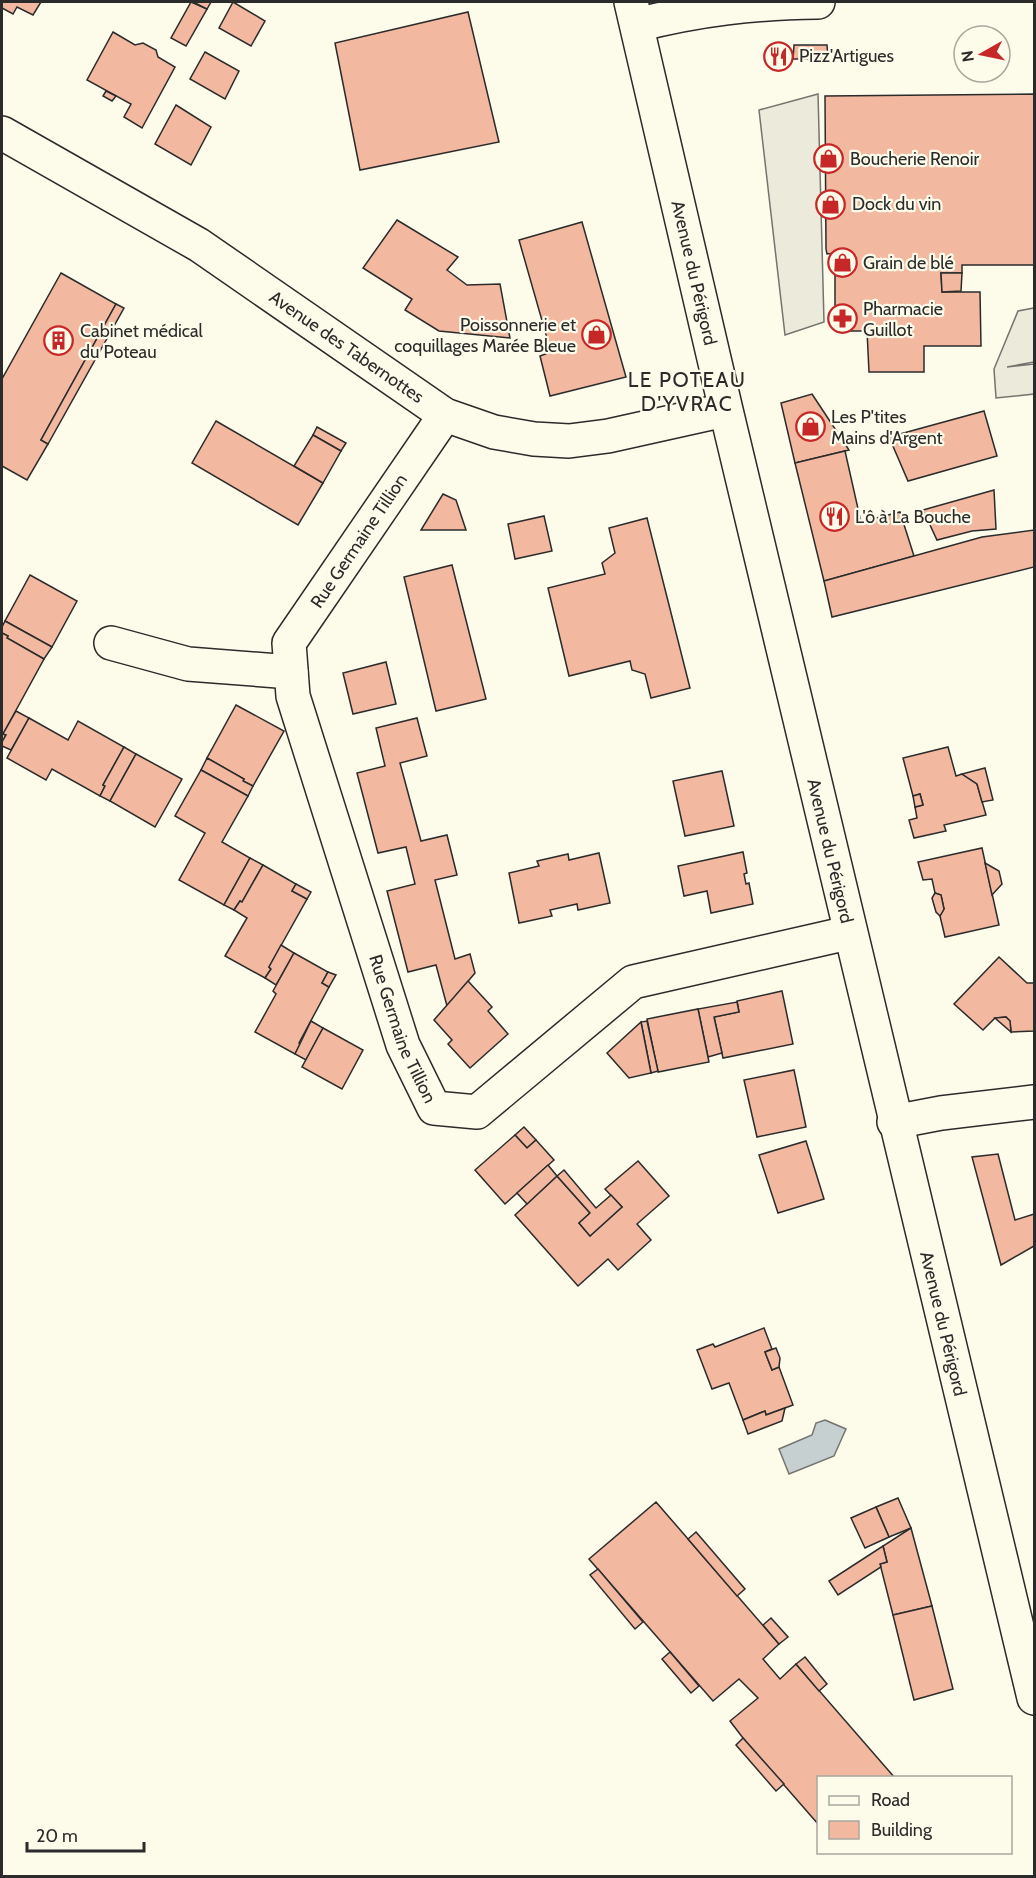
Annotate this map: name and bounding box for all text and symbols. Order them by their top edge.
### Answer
north arrow [952,24,1012,84]
restaurant icon: Pizz'Artigues [762,40,794,72]
place label: Pizz'Artigues [799,45,894,67]
text: N [957,49,978,63]
shop icon: Boucherie Renoir [813,143,845,175]
place label: Boucherie Renoir [850,148,979,170]
shop icon: Dock du vin [815,188,847,220]
place label: Dock du vin [852,193,941,215]
street label: Avenue du Périgord [666,198,721,347]
shop icon: Grain de blé [826,247,858,279]
place label: Grain de blé [863,252,954,274]
street label: Avenue des Tabernottes [265,286,428,408]
place label: Pharmacie Guillot [863,298,943,341]
pharmacy icon: Pharmacie Guillot [826,303,858,335]
place label: Poissonnerie et coquillages Marée Bleue [394,314,576,357]
shop icon: Poissonnerie et coquillages Marée Bleue [581,319,613,351]
place label: Cabinet médical du Poteau [80,320,204,363]
building icon: Cabinet médical du Poteau [43,325,75,357]
district label: LE POTEAU D'YVRAC [628,367,746,416]
place label: Les P'tites Mains d'Argent [831,406,943,449]
shop icon: Les P'tites Mains d'Argent [794,411,826,443]
street label: Rue Germaine Tillion [306,470,412,612]
restaurant icon: L'ô à La Bouche [818,501,850,533]
place label: L'ô à La Bouche [855,506,971,528]
street label: Avenue du Périgord [802,777,858,925]
street label: Rue Germaine Tillion [364,952,441,1107]
street label: Avenue du Périgord [915,1249,971,1398]
legend [817,1776,1012,1854]
text: Road [871,1789,910,1811]
scale bar [27,1815,144,1853]
text: Building [871,1819,933,1841]
text: 20 m [36,1825,78,1847]

